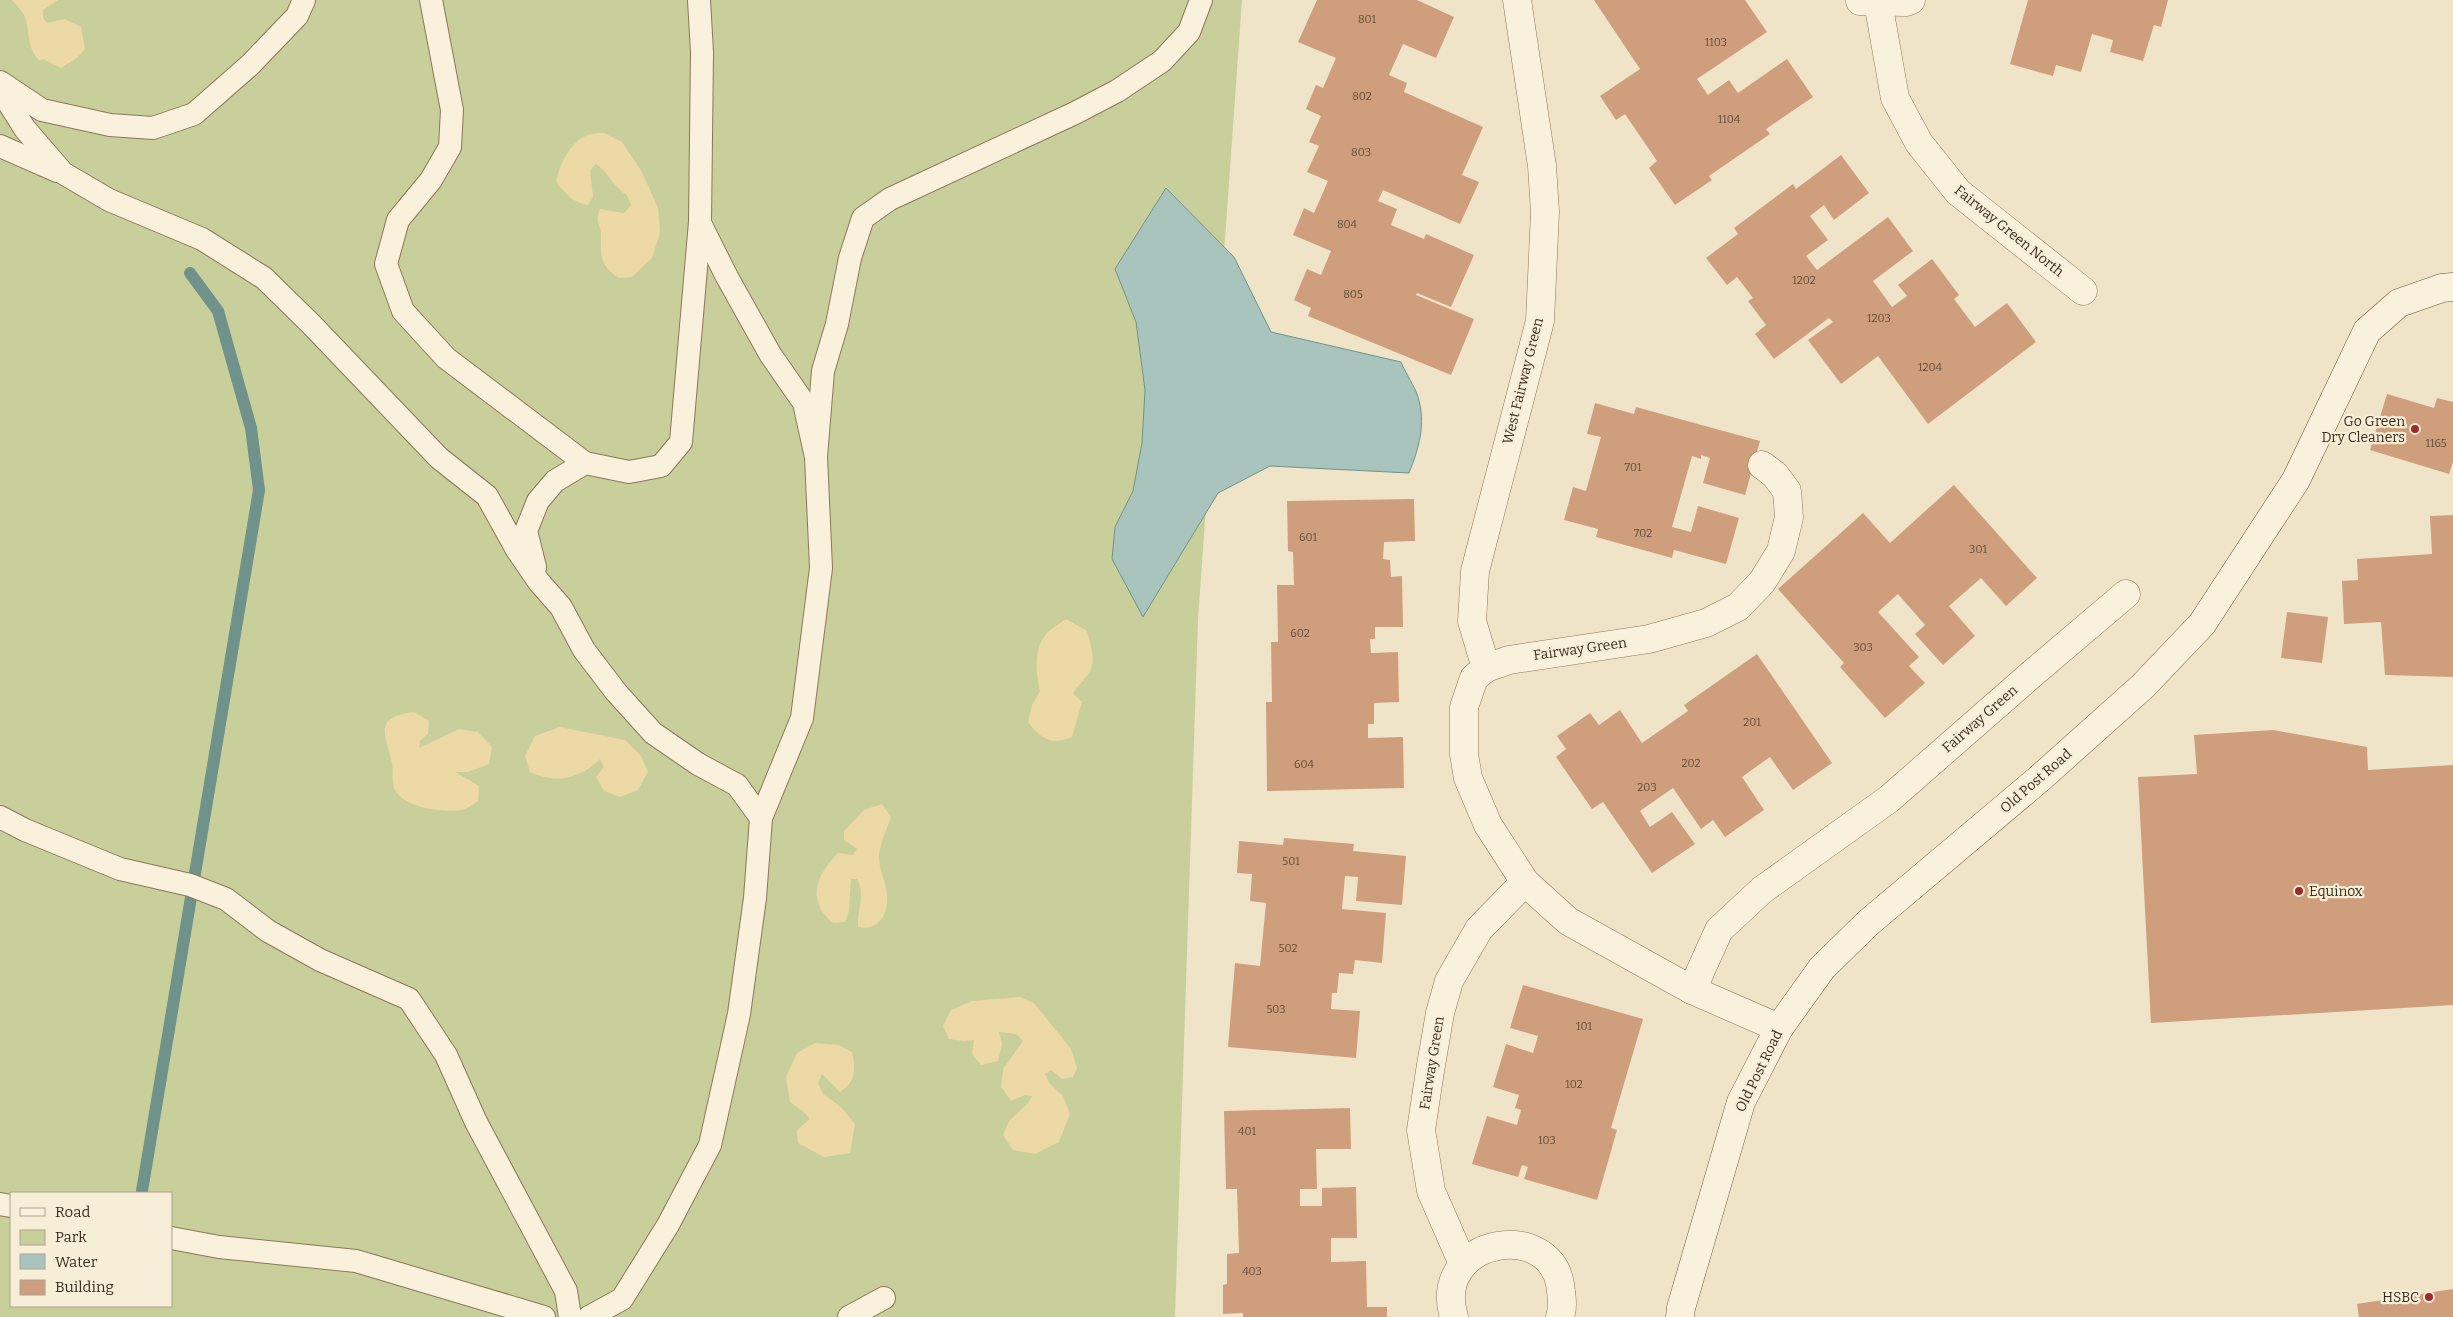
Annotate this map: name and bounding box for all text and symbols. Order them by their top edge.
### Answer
house number: 801 [1358,13,1377,26]
house number: 1103 [1705,36,1727,49]
house number: 802 [1352,90,1372,103]
house number: 1104 [1718,113,1741,126]
house number: 803 [1351,146,1371,159]
street label: Fairway Green North [1951,182,2067,281]
house number: 804 [1337,218,1358,231]
house number: 1202 [1792,274,1816,287]
house number: 805 [1343,288,1363,301]
house number: 1203 [1867,312,1891,325]
street label: West Fairway Green [1499,316,1547,446]
house number: 1204 [1918,361,1943,374]
place label: Go Green Dry Cleaners [2321,413,2405,446]
marker: Go Green Dry Cleaners [2409,423,2421,435]
house number: 1165 [2425,437,2447,450]
house number: 701 [1625,461,1642,474]
house number: 702 [1634,527,1652,540]
house number: 601 [1299,531,1318,544]
house number: 301 [1969,543,1987,556]
house number: 602 [1290,627,1310,640]
street label: Fairway Green [1532,634,1628,664]
house number: 303 [1853,641,1873,654]
street label: Fairway Green [1939,682,2021,756]
house number: 201 [1743,716,1761,729]
street label: Old Post Road [1997,745,2075,817]
house number: 202 [1681,757,1701,770]
house number: 604 [1294,758,1315,771]
house number: 203 [1637,781,1657,794]
house number: 501 [1282,855,1300,868]
place label: Equinox [2309,883,2363,900]
marker: Equinox [2293,885,2305,897]
house number: 502 [1279,942,1297,955]
house number: 503 [1266,1003,1286,1016]
street label: Fairway Green [1416,1015,1448,1111]
house number: 101 [1576,1020,1593,1033]
street label: Old Post Road [1732,1027,1786,1115]
house number: 102 [1565,1078,1583,1091]
house number: 401 [1238,1125,1256,1138]
house number: 103 [1538,1134,1556,1147]
legend [10,1192,172,1307]
text: Road [55,1203,90,1221]
text: Park [55,1228,87,1246]
text: Water [55,1253,98,1271]
house number: 403 [1242,1265,1262,1278]
text: Building [55,1278,114,1296]
place label: HSBC [2382,1289,2419,1306]
marker: HSBC [2423,1291,2435,1303]

